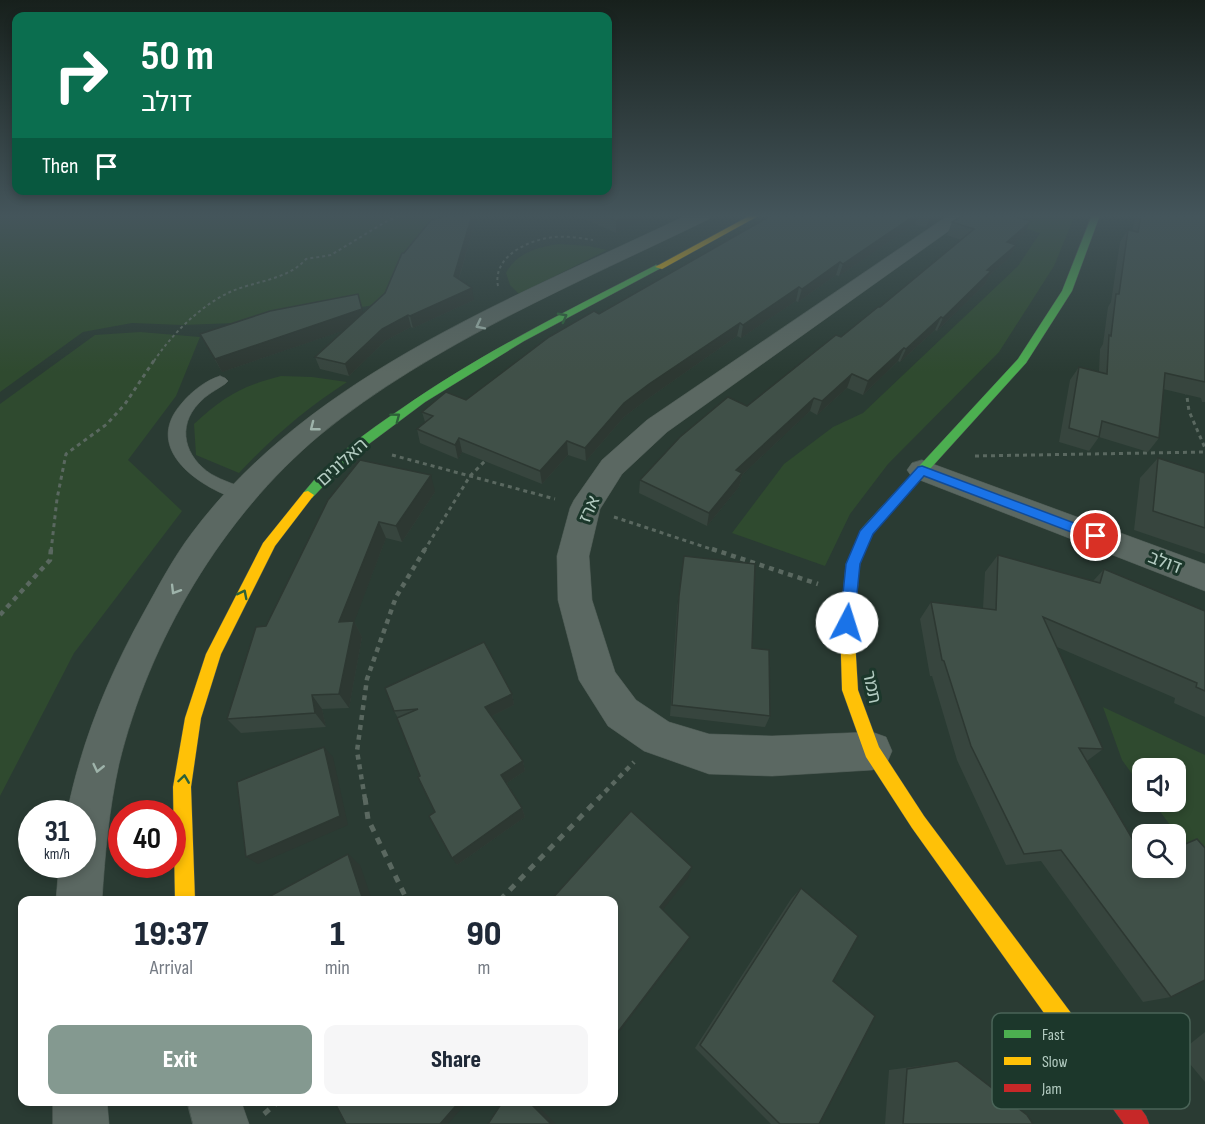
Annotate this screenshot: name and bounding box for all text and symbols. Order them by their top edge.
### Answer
text: 50 m [141,31,214,82]
icon: right [42,36,120,114]
text: דולב [141,87,192,119]
icon: arrive [90,150,123,183]
text: Then [42,153,78,180]
one-way arrow [556,313,567,324]
one-way arrow [476,318,486,329]
one-way arrow [389,413,400,424]
one-way arrow [310,420,321,431]
street label: האלונים [313,434,372,491]
street label: ארז [574,493,604,526]
pin [1070,510,1121,561]
icon: arrive [1079,519,1112,552]
street label: דולב [1145,547,1185,578]
one-way arrow [171,584,182,594]
one-way arrow [236,590,248,601]
position arrow [815,591,879,655]
street label: תמר [858,669,885,705]
map controls [1132,758,1186,878]
button: sound [1132,758,1186,812]
one-way arrow [92,763,105,773]
one-way arrow [177,774,189,783]
speed limit sign: 40 [108,800,186,878]
text: 31 [44,814,70,850]
button: search [1132,824,1186,878]
text: km/h [44,845,70,864]
text: 19:37 [134,913,208,956]
text: 1 [330,913,345,956]
text: 90 [466,913,502,956]
text: Arrival [150,956,193,980]
text: min [325,956,350,980]
text: m [477,956,490,980]
legend [992,1013,1190,1109]
button: Exit [48,1025,312,1094]
button: Share [324,1025,588,1094]
text: Fast [1042,1026,1065,1045]
text: Slow [1042,1053,1067,1072]
text: Jam [1041,1080,1062,1099]

